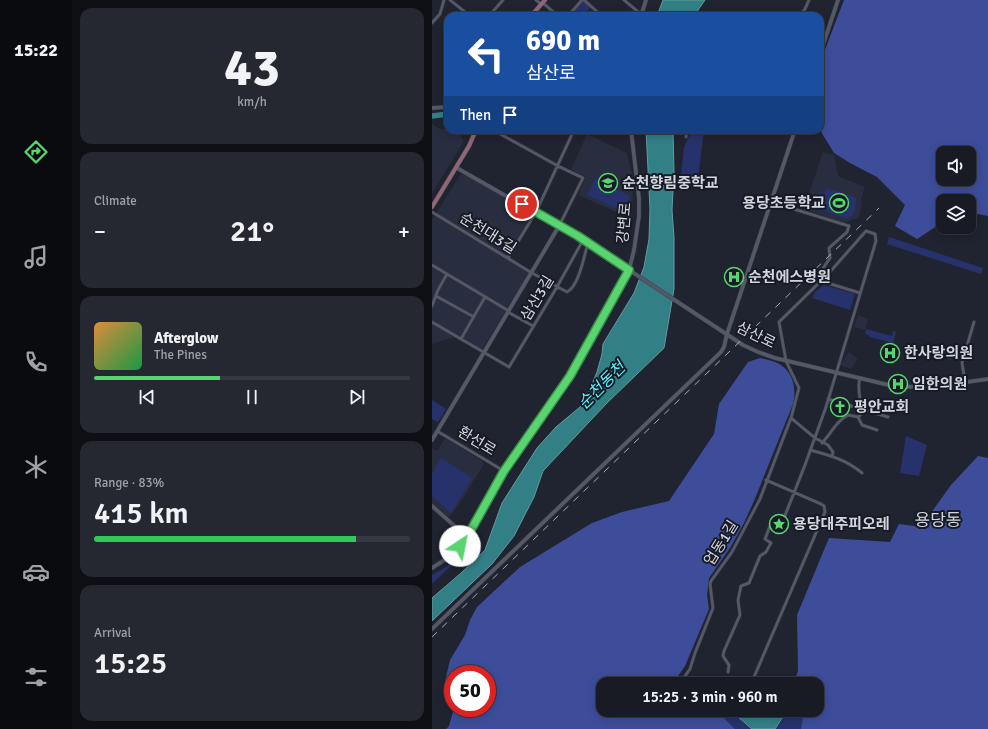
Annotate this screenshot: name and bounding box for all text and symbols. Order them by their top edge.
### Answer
text: 690 m [526,24,600,58]
icon: left [460,28,512,80]
text: 43 [224,36,280,100]
text: 15:22 [14,39,58,61]
text: 삼산로 [526,62,576,84]
text: km/h [237,94,267,110]
icon: arrive [499,104,521,126]
text: Then [460,106,491,124]
icon: directions [22,138,50,166]
map controls [936,146,976,234]
button: sound [936,146,976,186]
school or university icon: 순천향림중학교 [597,172,619,194]
place label: 순천향림중학교 [622,174,719,192]
pin [505,187,539,221]
sports icon: 용당초등학교 [828,192,850,214]
text: Climate [94,193,137,209]
icon: arrive [511,193,533,215]
place label: 용당초등학교 [742,194,825,212]
button: layers [936,194,976,234]
street label: 강변로 [613,202,635,244]
street label: 순천대3길 [456,209,520,257]
text: 21° [230,213,274,250]
text: − [94,218,106,245]
text: + [398,218,410,245]
icon: music [22,243,50,271]
hospital icon: 순천에스병원 [723,266,745,288]
place label: 순천에스병원 [748,268,831,286]
street label: 삼산3길 [517,272,557,324]
street label: 삼산로 [733,318,779,352]
text: Afterglow [154,329,218,347]
hospital icon: 한사랑의원 [879,342,901,364]
place label: 한사랑의원 [904,344,973,362]
text: The Pines [154,347,207,363]
icon: phone [22,348,50,376]
water label: 순천동천 [574,356,631,414]
hospital icon: 임한의원 [887,373,909,395]
place label: 임한의원 [912,375,967,393]
icon: previous [136,386,158,408]
icon: pause [241,386,263,408]
icon: next [346,386,368,408]
church icon: 평안교회 [829,396,851,418]
place label: 평안교회 [854,398,909,416]
street label: 환선로 [455,423,499,459]
icon: climate [22,453,50,481]
text: Range · 83% [94,475,164,491]
text: 415 km [94,495,189,532]
district label: 용당동 [915,510,961,531]
place icon: 용당대주피오레 [768,513,790,535]
place label: 용당대주피오레 [793,515,890,533]
street label: 업동1길 [700,517,742,569]
position arrow [439,525,481,567]
icon: car [22,558,50,586]
text: Arrival [94,625,131,641]
text: 15:25 [94,645,167,682]
icon: filters [22,663,50,691]
speed limit sign: 50 [444,665,496,717]
text: 15:25 · 3 min · 960 m [643,688,777,706]

